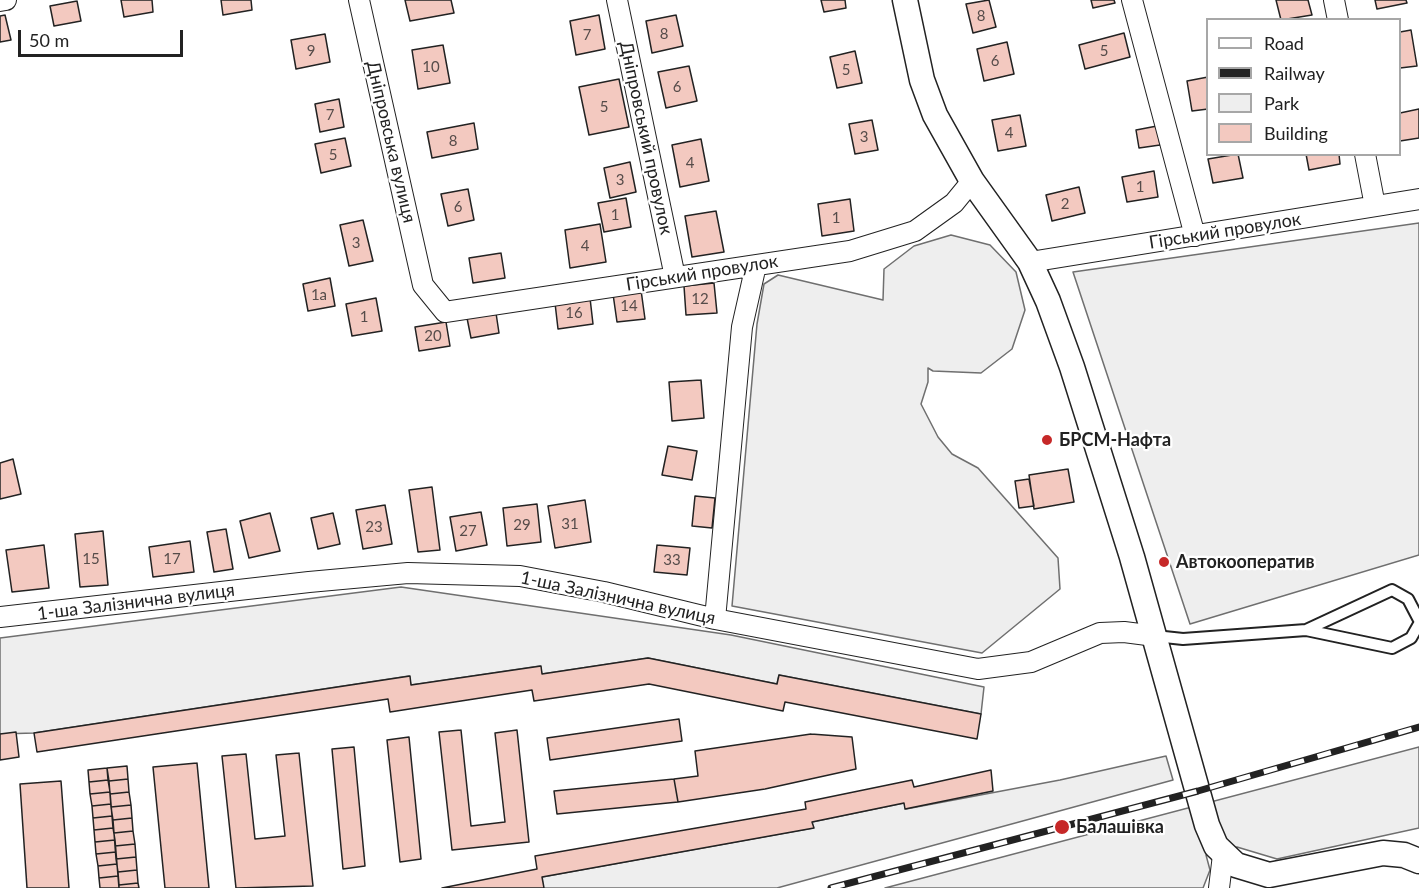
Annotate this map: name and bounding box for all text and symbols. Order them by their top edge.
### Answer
house number: 8 [977,7,985,25]
scale bar [21,18,186,56]
legend [1206,18,1401,156]
house number: 8 [660,25,668,43]
house number: 7 [583,26,591,44]
text: 50 m [29,29,69,51]
text: Road [1264,32,1304,54]
street label: Дніпровський провулок [615,39,677,237]
house number: 9 [307,42,315,60]
house number: 5 [1100,42,1108,60]
house number: 6 [991,52,999,70]
house number: 10 [422,58,440,76]
street label: Дніпровська вулиця [362,59,420,225]
house number: 5 [842,61,850,79]
text: Railway [1264,62,1325,84]
house number: 6 [673,78,681,96]
text: Park [1264,92,1299,114]
house number: 5 [600,98,608,116]
house number: 7 [326,106,334,124]
text: Building [1264,122,1328,144]
house number: 4 [1005,124,1013,142]
house number: 3 [860,128,868,146]
house number: 8 [449,132,457,150]
house number: 5 [329,146,337,164]
house number: 4 [686,154,694,172]
house number: 3 [616,171,624,189]
house number: 1 [1136,178,1144,196]
house number: 2 [1061,195,1069,213]
house number: 6 [454,198,462,216]
house number: 1 [611,206,619,224]
street label: Гірський провулок [1148,208,1302,254]
house number: 1 [832,209,840,227]
house number: 3 [352,234,360,252]
house number: 4 [581,237,589,255]
street label: Гірський провулок [625,250,779,296]
house number: 1а [311,286,327,304]
house number: 12 [691,290,709,308]
house number: 14 [620,297,638,315]
house number: 16 [565,304,583,322]
house number: 1 [360,308,368,326]
house number: 20 [424,327,442,345]
place label: БРСМ-Нафта [1059,429,1171,451]
marker: БРСМ-Нафта [1040,433,1054,447]
house number: 31 [561,515,579,533]
house number: 29 [513,516,531,534]
house number: 23 [365,518,383,536]
house number: 27 [459,522,477,540]
house number: 15 [82,550,100,568]
house number: 17 [163,550,181,568]
house number: 33 [663,551,681,569]
place label: Автокооператив [1176,551,1315,573]
marker: Автокооператив [1157,555,1171,569]
street label: 1-ша Залізнична вулиця [519,567,717,629]
street label: 1-ша Залізнична вулиця [36,579,236,625]
place label: Балашівка [1076,816,1164,838]
marker: Балашівка [1053,818,1071,836]

